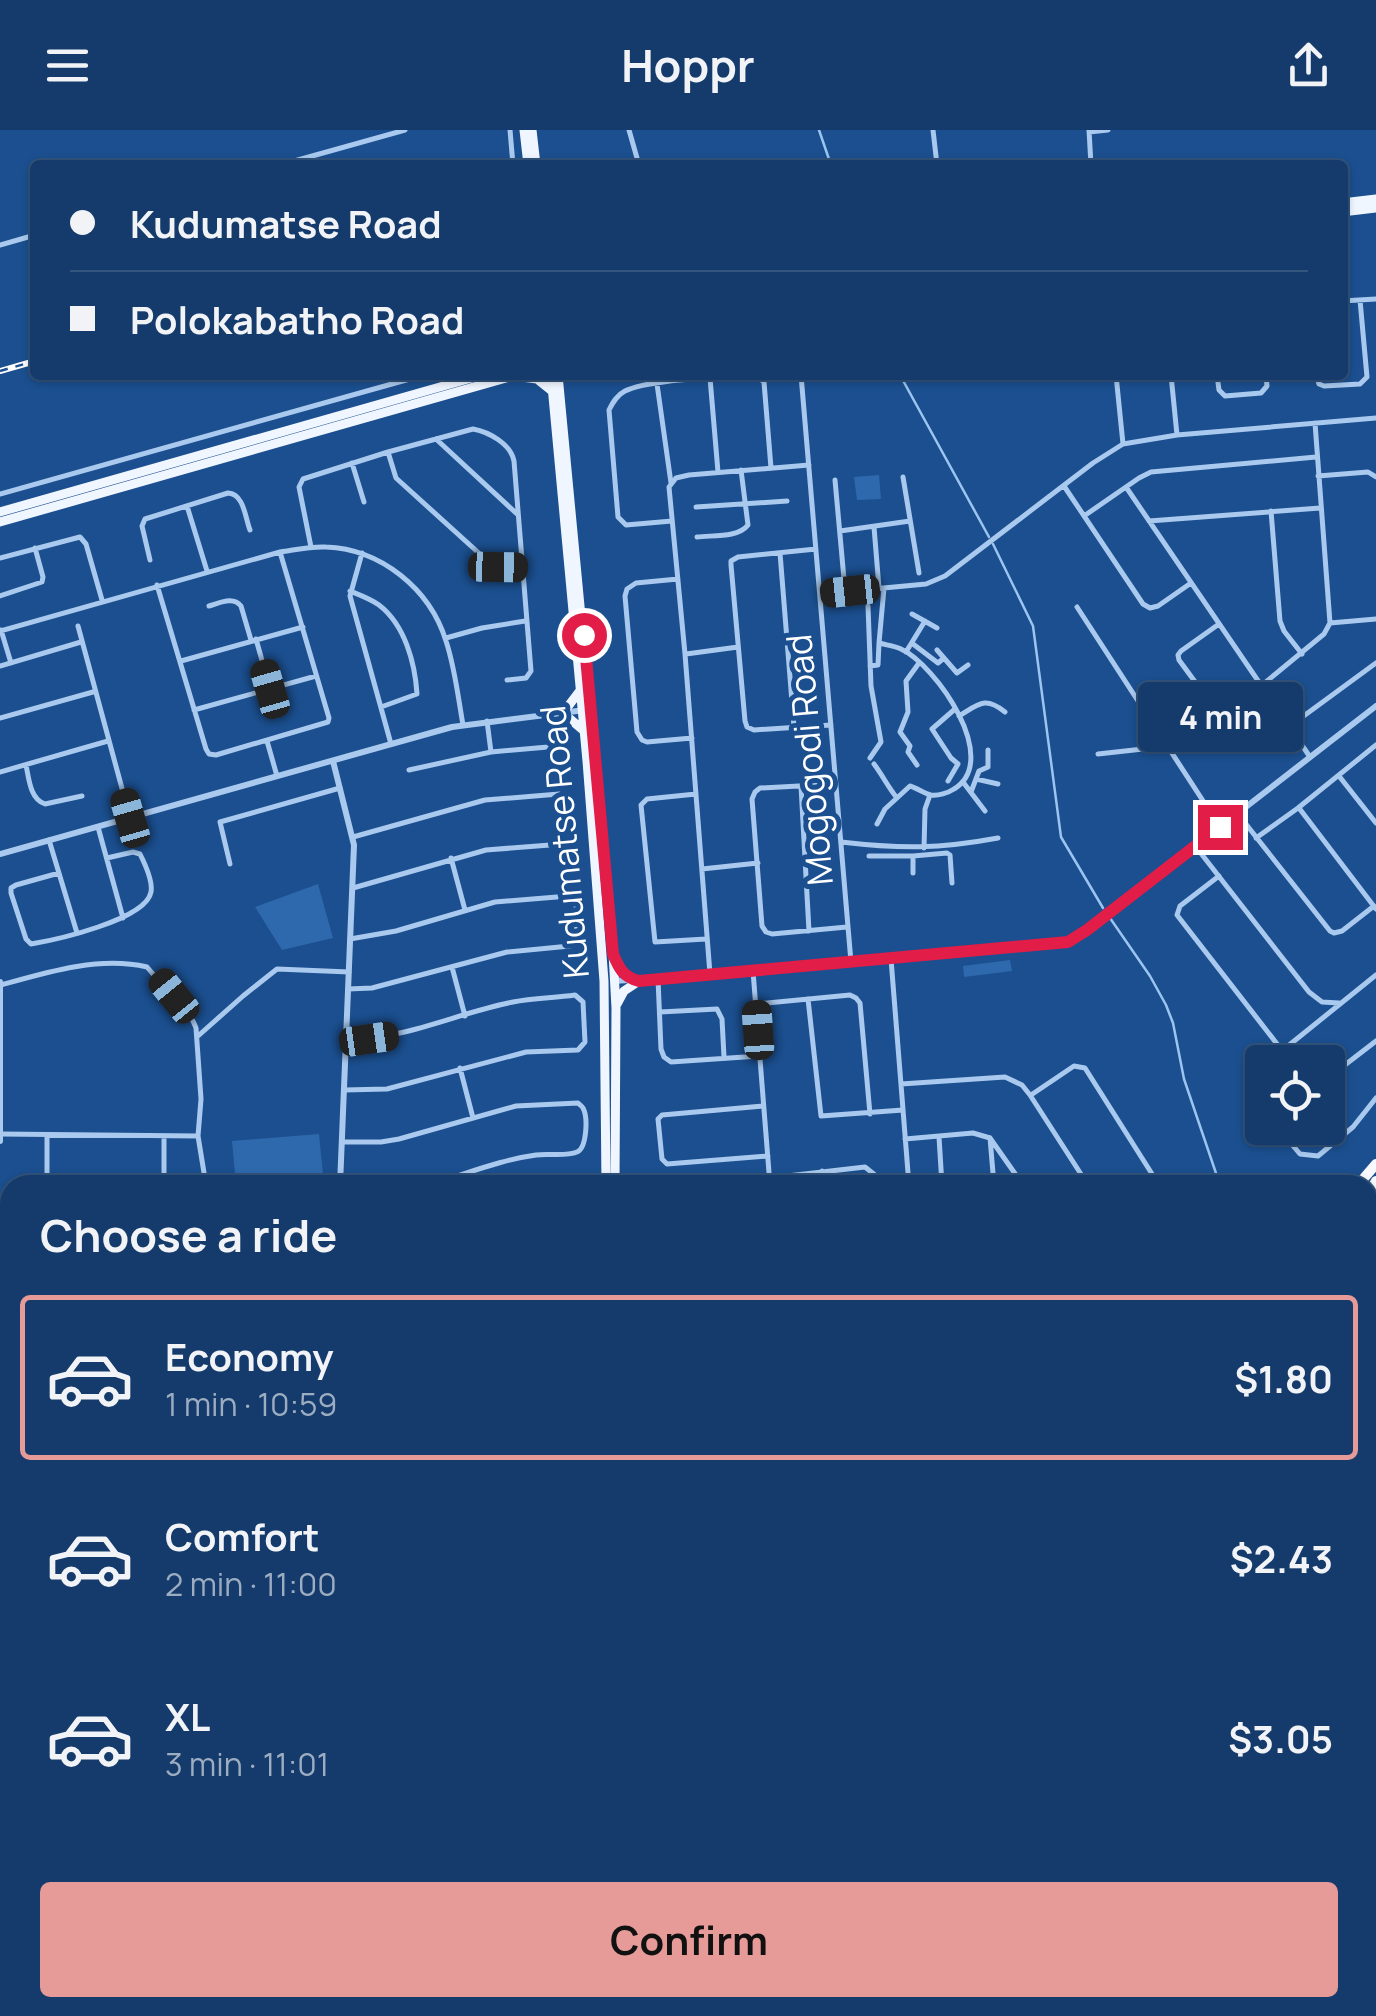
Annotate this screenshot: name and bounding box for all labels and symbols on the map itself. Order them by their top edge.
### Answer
car [468,551,528,583]
car [819,573,881,609]
route start [562,613,607,658]
street label: Mogogodi Road [774,632,844,888]
car [247,656,293,722]
callout: 4 min [1138,682,1302,752]
street label: Kudumatse Road [528,704,600,980]
car [107,785,153,851]
route end [1198,805,1243,850]
car [143,963,205,1029]
car [741,999,775,1061]
car [337,1020,401,1058]

